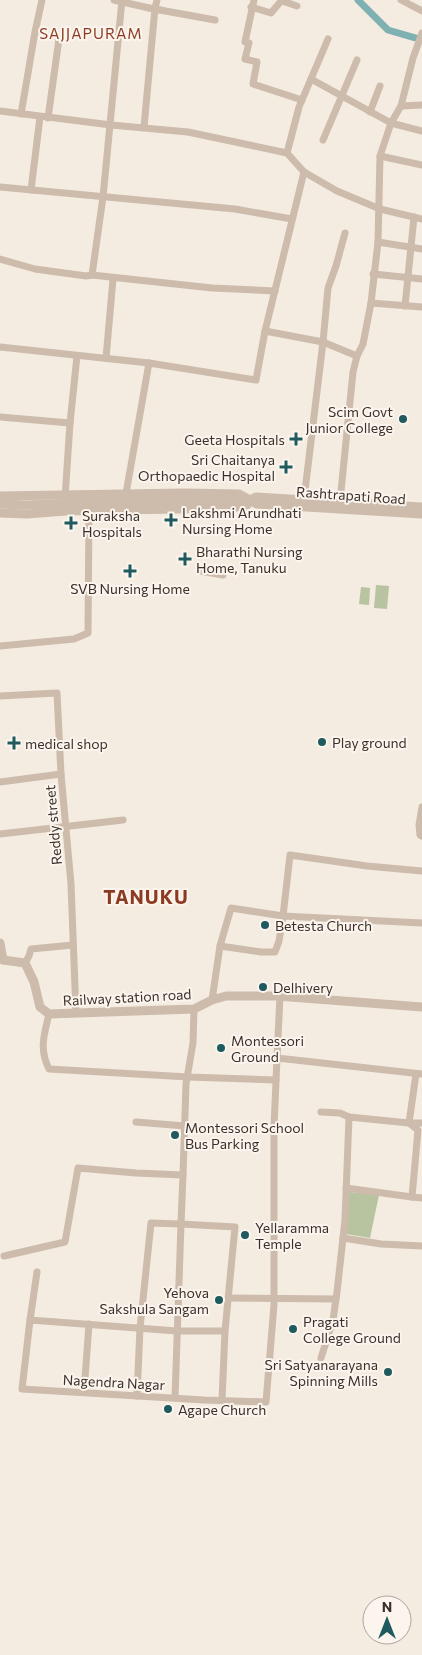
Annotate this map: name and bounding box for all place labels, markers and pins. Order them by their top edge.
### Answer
place label: Scim Govt Junior College [306,403,393,436]
marker: Scim Govt Junior College [397,413,409,425]
place label: Geeta Hospitals [184,431,285,448]
marker: Geeta Hospitals [289,432,303,446]
place label: Sri Chaitanya Orthopaedic Hospital [138,451,275,484]
marker: Sri Chaitanya Orthopaedic Hospital [279,460,293,474]
place label: Lakshmi Arundhati Nursing Home [182,504,302,537]
place label: Suraksha Hospitals [82,507,142,540]
marker: Lakshmi Arundhati Nursing Home [164,513,178,527]
marker: Suraksha Hospitals [64,516,78,530]
place label: Bharathi Nursing Home, Tanuku [196,543,303,576]
marker: Bharathi Nursing Home, Tanuku [178,552,192,566]
marker: SVB Nursing Home [123,564,137,578]
place label: SVB Nursing Home [70,580,190,597]
place label: Play ground [332,734,407,751]
place label: medical shop [25,735,108,752]
marker: medical shop [7,736,21,750]
marker: Play ground [316,736,328,748]
place label: Betesta Church [275,917,372,934]
marker: Betesta Church [259,919,271,931]
place label: Delhivery [273,979,333,996]
marker: Delhivery [257,981,269,993]
place label: Montessori Ground [231,1032,304,1065]
marker: Montessori Ground [215,1042,227,1054]
place label: Montessori School Bus Parking [185,1119,304,1152]
marker: Montessori School Bus Parking [169,1129,181,1141]
place label: Yellaramma Temple [255,1219,329,1252]
marker: Yellaramma Temple [239,1229,251,1241]
place label: Yehova Sakshula Sangam [100,1284,209,1317]
marker: Yehova Sakshula Sangam [213,1294,225,1306]
place label: Pragati College Ground [303,1313,401,1346]
marker: Pragati College Ground [287,1323,299,1335]
place label: Sri Satyanarayana Spinning Mills [264,1356,378,1389]
marker: Sri Satyanarayana Spinning Mills [382,1366,394,1378]
place label: Agape Church [178,1401,266,1418]
marker: Agape Church [162,1403,174,1415]

